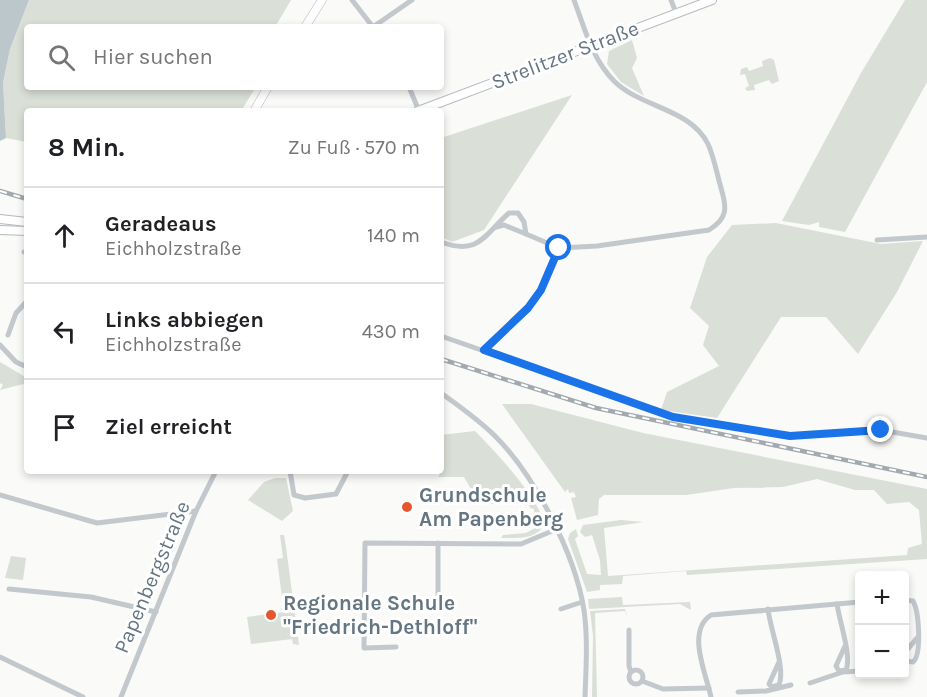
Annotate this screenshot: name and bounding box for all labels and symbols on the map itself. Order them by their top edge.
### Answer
street label: Strelitzer Straße [488,16,642,94]
route start [545,234,571,260]
route end [867,416,893,442]
place label: Grundschule Am Papenberg [419,483,563,531]
street label: Papenbergstraße [109,497,195,657]
marker: Grundschule Am Papenberg [400,500,414,514]
place label: Regionale Schule "Friedrich-Dethloff" [283,591,478,639]
marker: Regionale Schule "Friedrich-Dethloff" [264,608,278,622]

